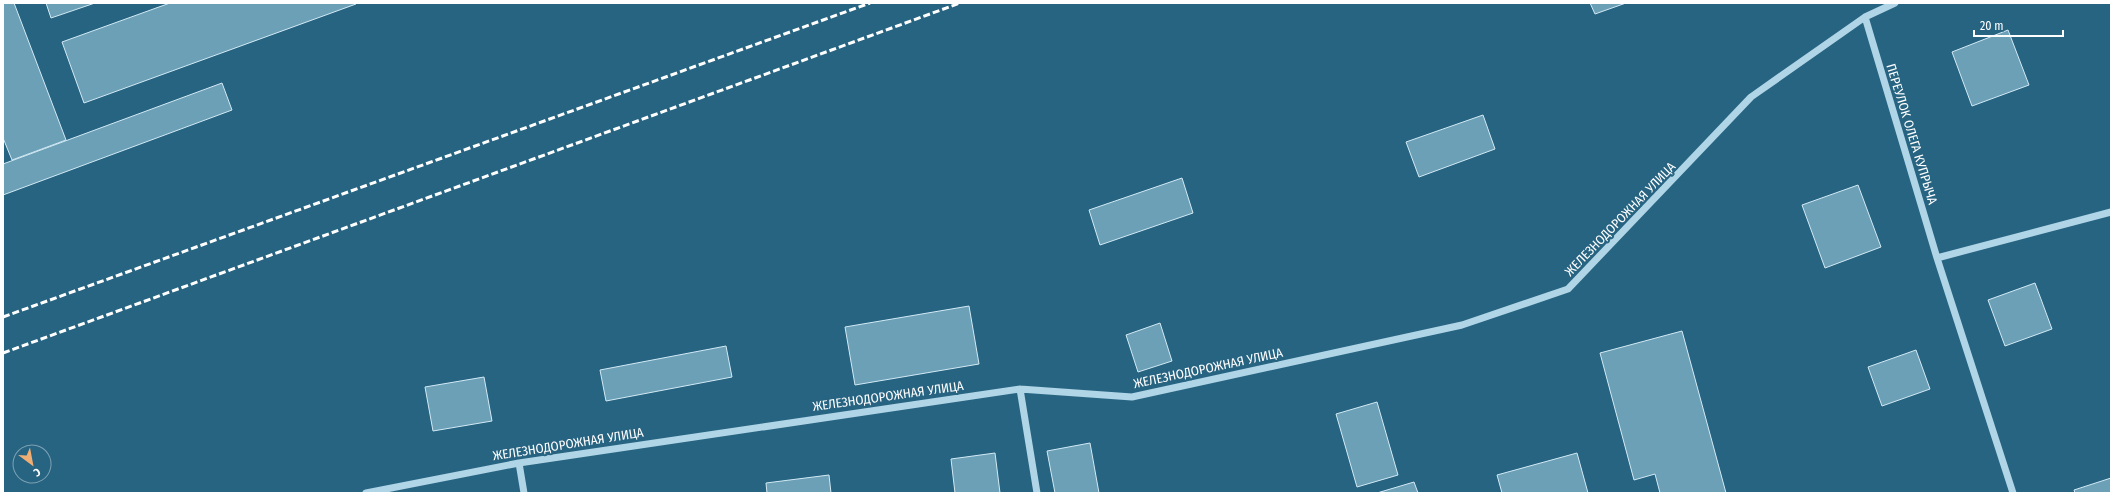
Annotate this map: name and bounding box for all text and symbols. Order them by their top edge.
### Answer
scale bar [1974,12,2063,38]
text: 20 m [1980,19,2004,33]
street label: ПЕРЕУЛОК ОЛЕГА КУПРЫЧА [1883,62,1941,206]
street label: ЖЕЛЕЗНОДОРОЖНАЯ УЛИЦА [1562,159,1678,279]
street label: ЖЕЛЕЗНОДОРОЖНАЯ УЛИЦА [1132,345,1284,391]
street label: ЖЕЛЕЗНОДОРОЖНАЯ УЛИЦА [812,378,965,414]
street label: ЖЕЛЕЗНОДОРОЖНАЯ УЛИЦА [492,425,645,463]
north arrow [12,444,52,484]
text: С [31,465,43,479]

